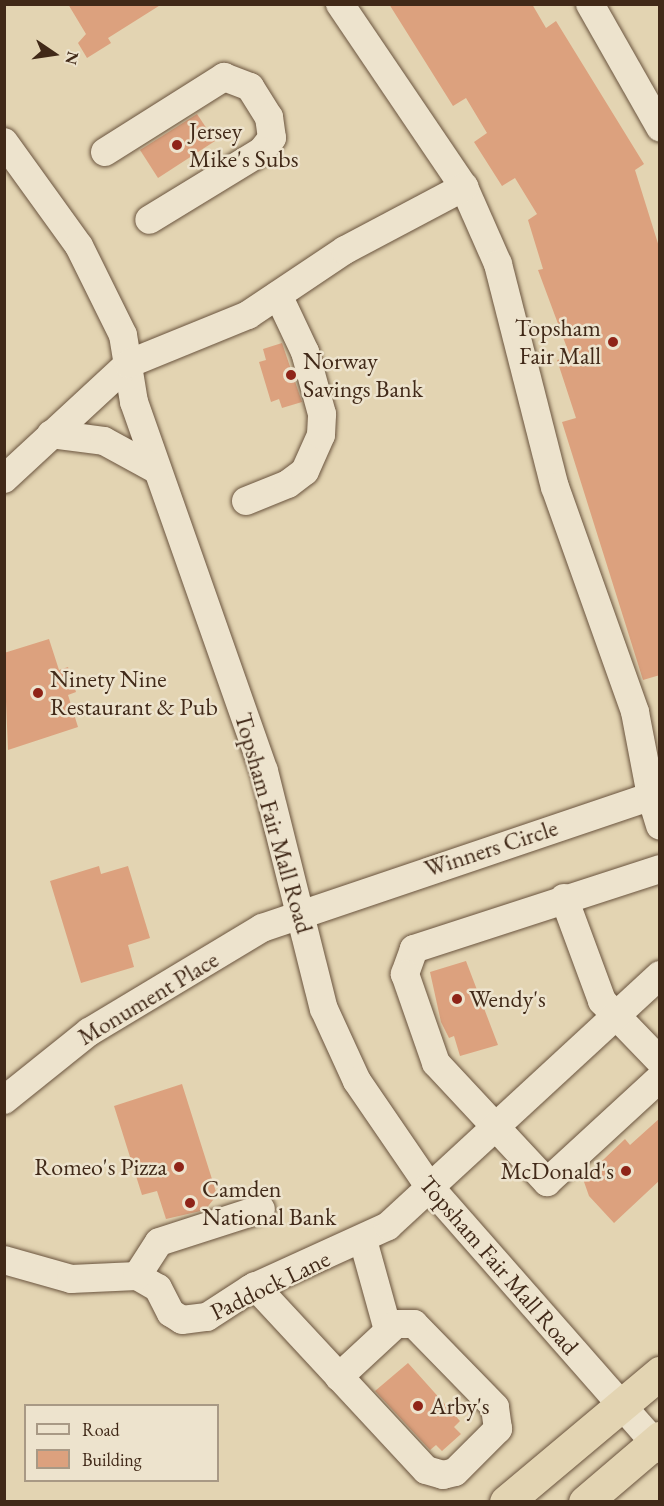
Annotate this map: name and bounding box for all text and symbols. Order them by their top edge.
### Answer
north arrow [24,24,84,84]
text: N [60,49,84,67]
place label: Jersey Mike's Subs [189,117,298,173]
marker: Jersey Mike's Subs [170,138,184,152]
place label: Topsham Fair Mall [515,314,601,370]
marker: Topsham Fair Mall [606,335,620,349]
place label: Norway Savings Bank [303,347,423,403]
marker: Norway Savings Bank [284,368,298,382]
place label: Ninety Nine Restaurant & Pub [50,665,218,721]
marker: Ninety Nine Restaurant & Pub [31,686,45,700]
street label: Topsham Fair Mall Road [229,709,319,937]
street label: Winners Circle [421,813,561,883]
street label: Monument Place [73,945,223,1051]
place label: Wendy's [469,985,546,1013]
marker: Wendy's [450,992,464,1006]
place label: Romeo's Pizza [34,1153,167,1181]
place label: McDonald's [500,1157,614,1185]
marker: Romeo's Pizza [172,1160,186,1174]
marker: McDonald's [619,1164,633,1178]
street label: Topsham Fair Mall Road [413,1169,585,1361]
place label: Camden National Bank [202,1175,336,1231]
marker: Camden National Bank [183,1196,197,1210]
street label: Paddock Lane [206,1244,334,1326]
place label: Arby's [430,1392,489,1420]
marker: Arby's [411,1399,425,1413]
legend [24,1404,219,1482]
text: Road [82,1418,120,1441]
text: Building [82,1448,142,1471]

